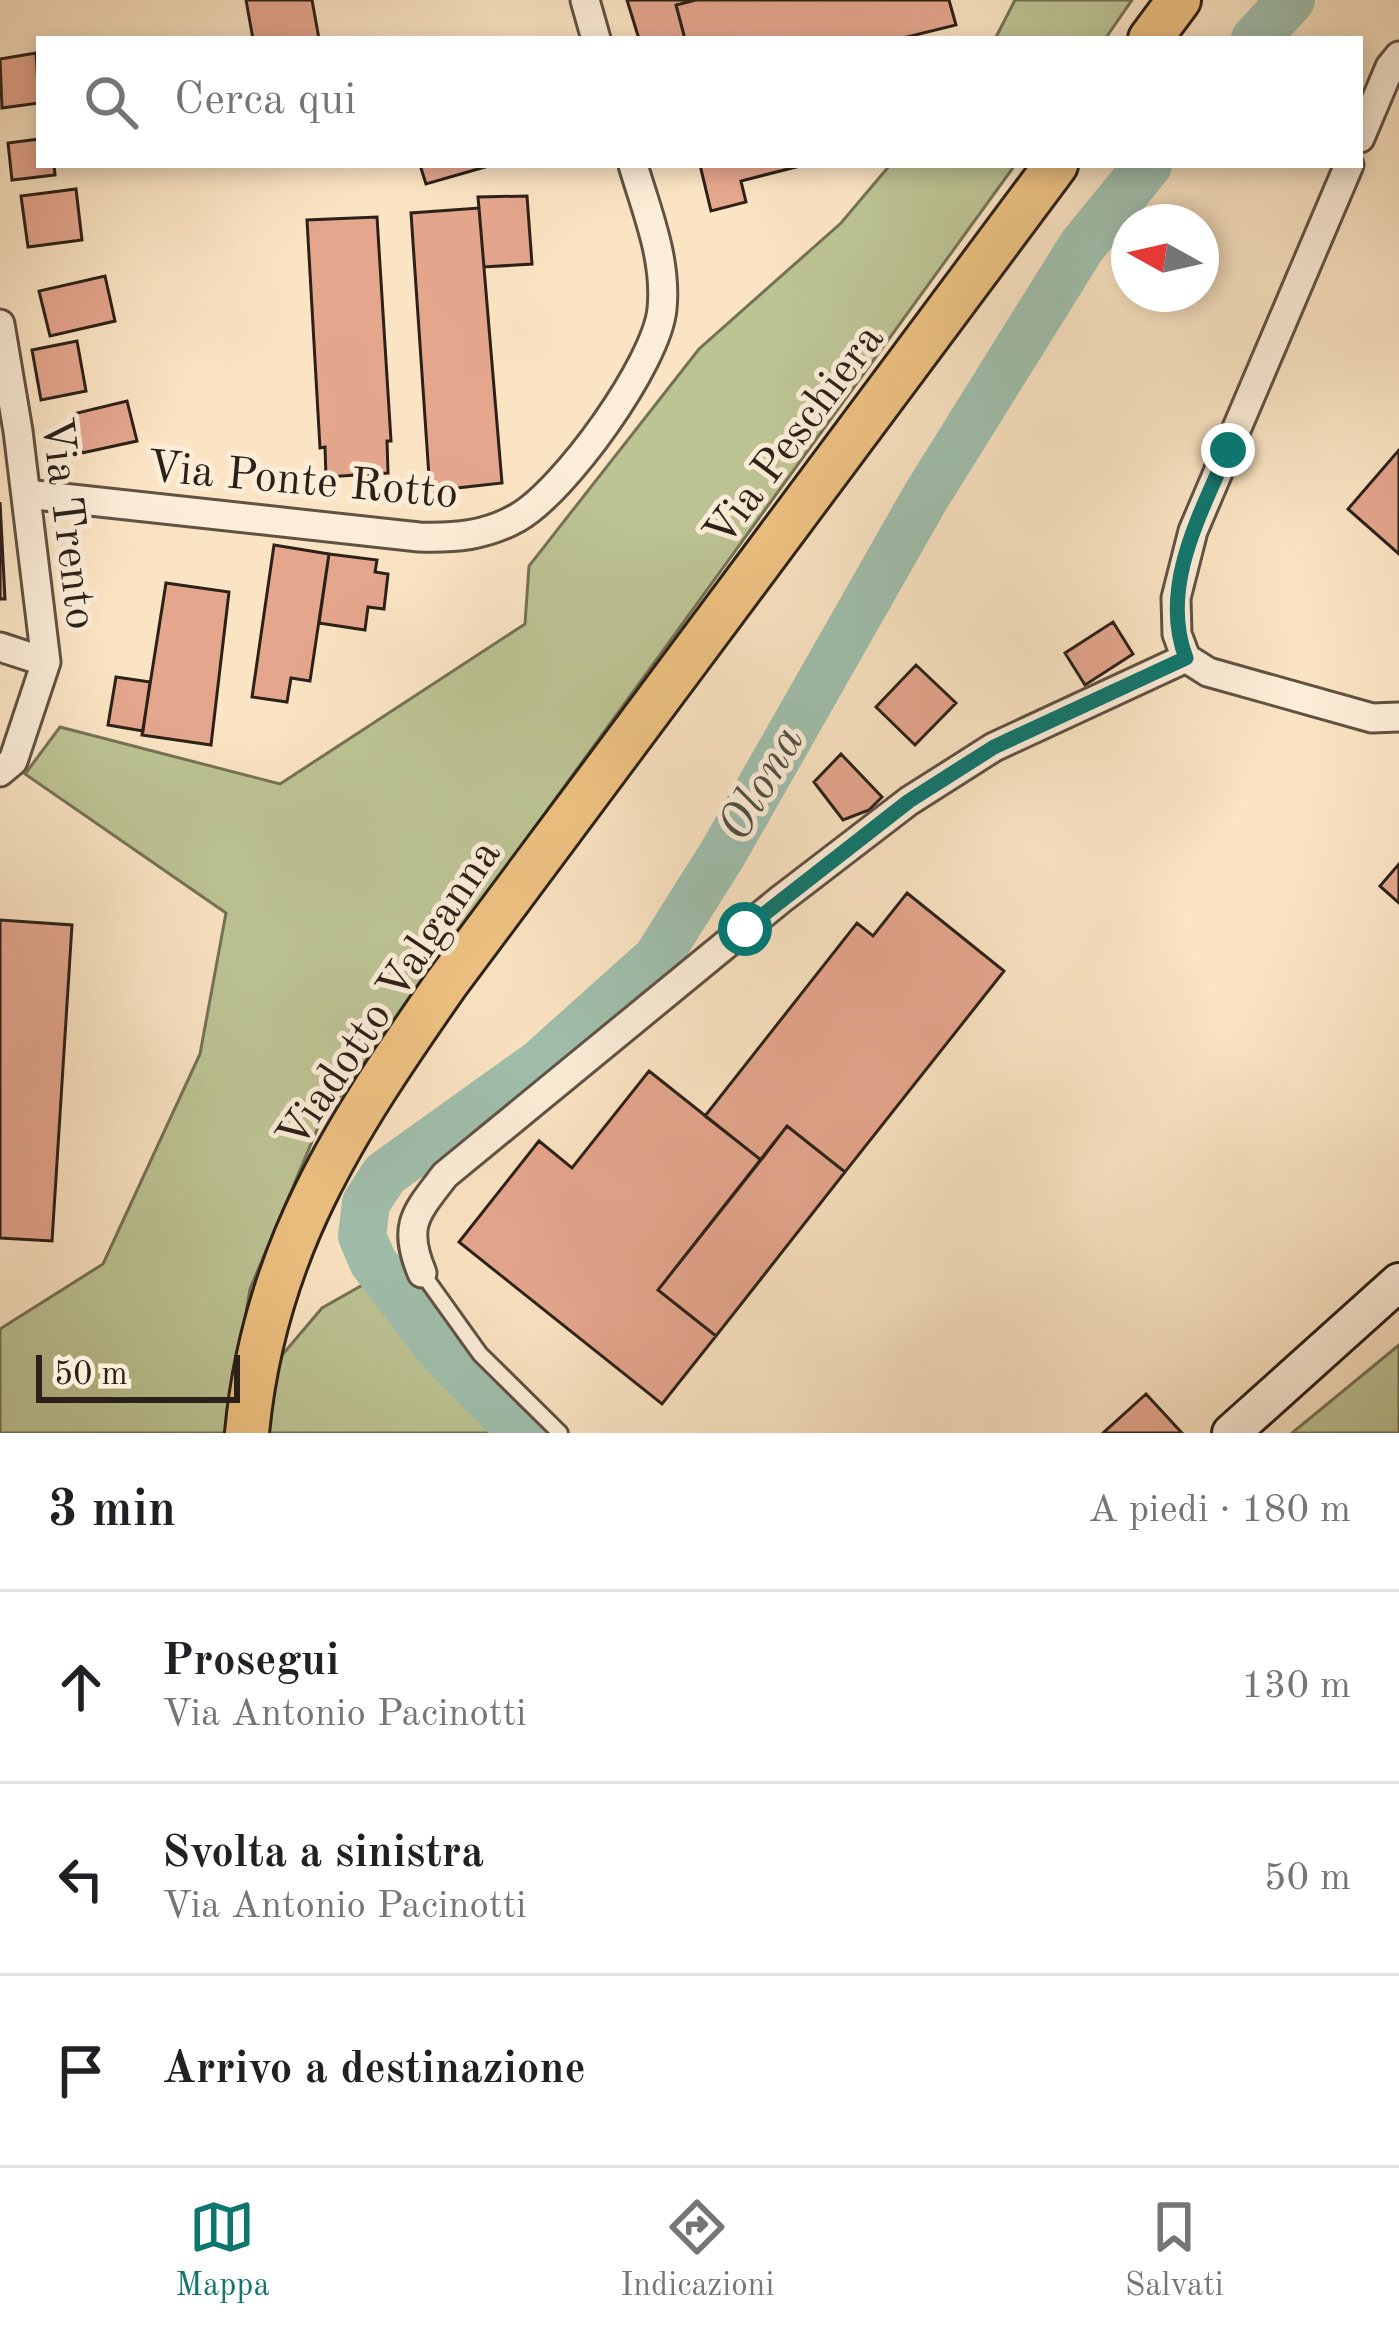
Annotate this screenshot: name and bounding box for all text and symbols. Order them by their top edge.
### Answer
search box [36,36,1363,168]
icon: search [78,69,144,135]
text: Cerca qui [174,79,357,124]
north arrow [1111,204,1219,312]
street label: Via Peschiera [698,317,894,556]
street label: Via Trento [31,415,102,632]
route end [1201,423,1255,477]
street label: Via Ponte Rotto [145,446,460,518]
water label: Olona [711,719,814,849]
street label: Viadotto Valganna [271,833,511,1158]
route start [718,902,772,956]
scale bar [36,1349,240,1402]
text: 50 m [54,1359,128,1392]
text: 3 min [48,1486,176,1537]
text: A piedi · 180 m [1088,1491,1351,1530]
text: Prosegui [162,1640,339,1685]
icon: ahead [48,1654,114,1720]
text: 130 m [1241,1667,1351,1706]
text: Via Antonio Pacinotti [162,1695,527,1734]
text: Svolta a sinistra [162,1832,484,1877]
icon: left [48,1846,114,1912]
text: 50 m [1264,1859,1351,1898]
text: Via Antonio Pacinotti [162,1887,527,1926]
icon: arrive [48,2038,114,2104]
text: Arrivo a destinazione [162,2048,586,2093]
tab: Mappa [175,2194,270,2307]
tab: Indicazioni [620,2194,774,2307]
tab: Salvati [1125,2194,1224,2307]

